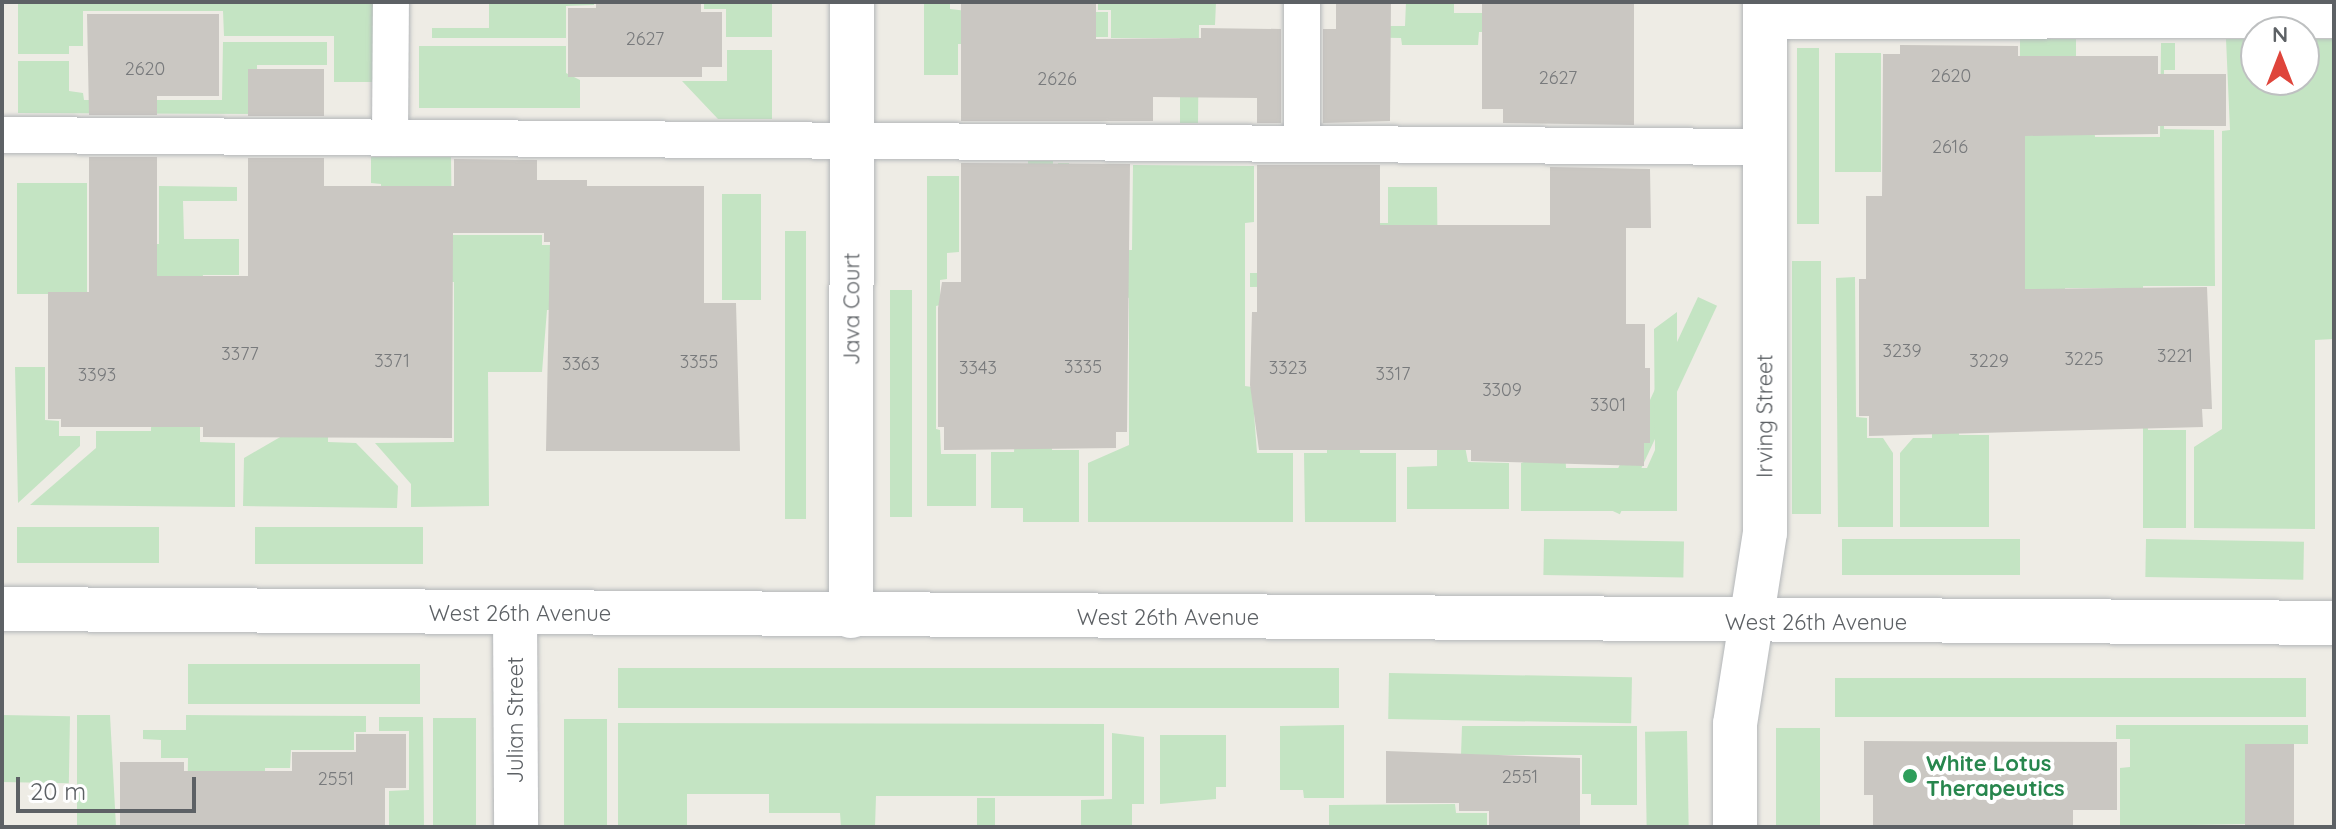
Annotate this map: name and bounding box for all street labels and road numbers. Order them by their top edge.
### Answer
street label: Java Court [839,253,865,365]
street label: Irving Street [1752,354,1778,478]
street label: West 26th Avenue [429,601,611,627]
street label: West 26th Avenue [1077,605,1259,631]
street label: West 26th Avenue [1725,610,1907,636]
street label: Julian Street [503,656,529,784]

